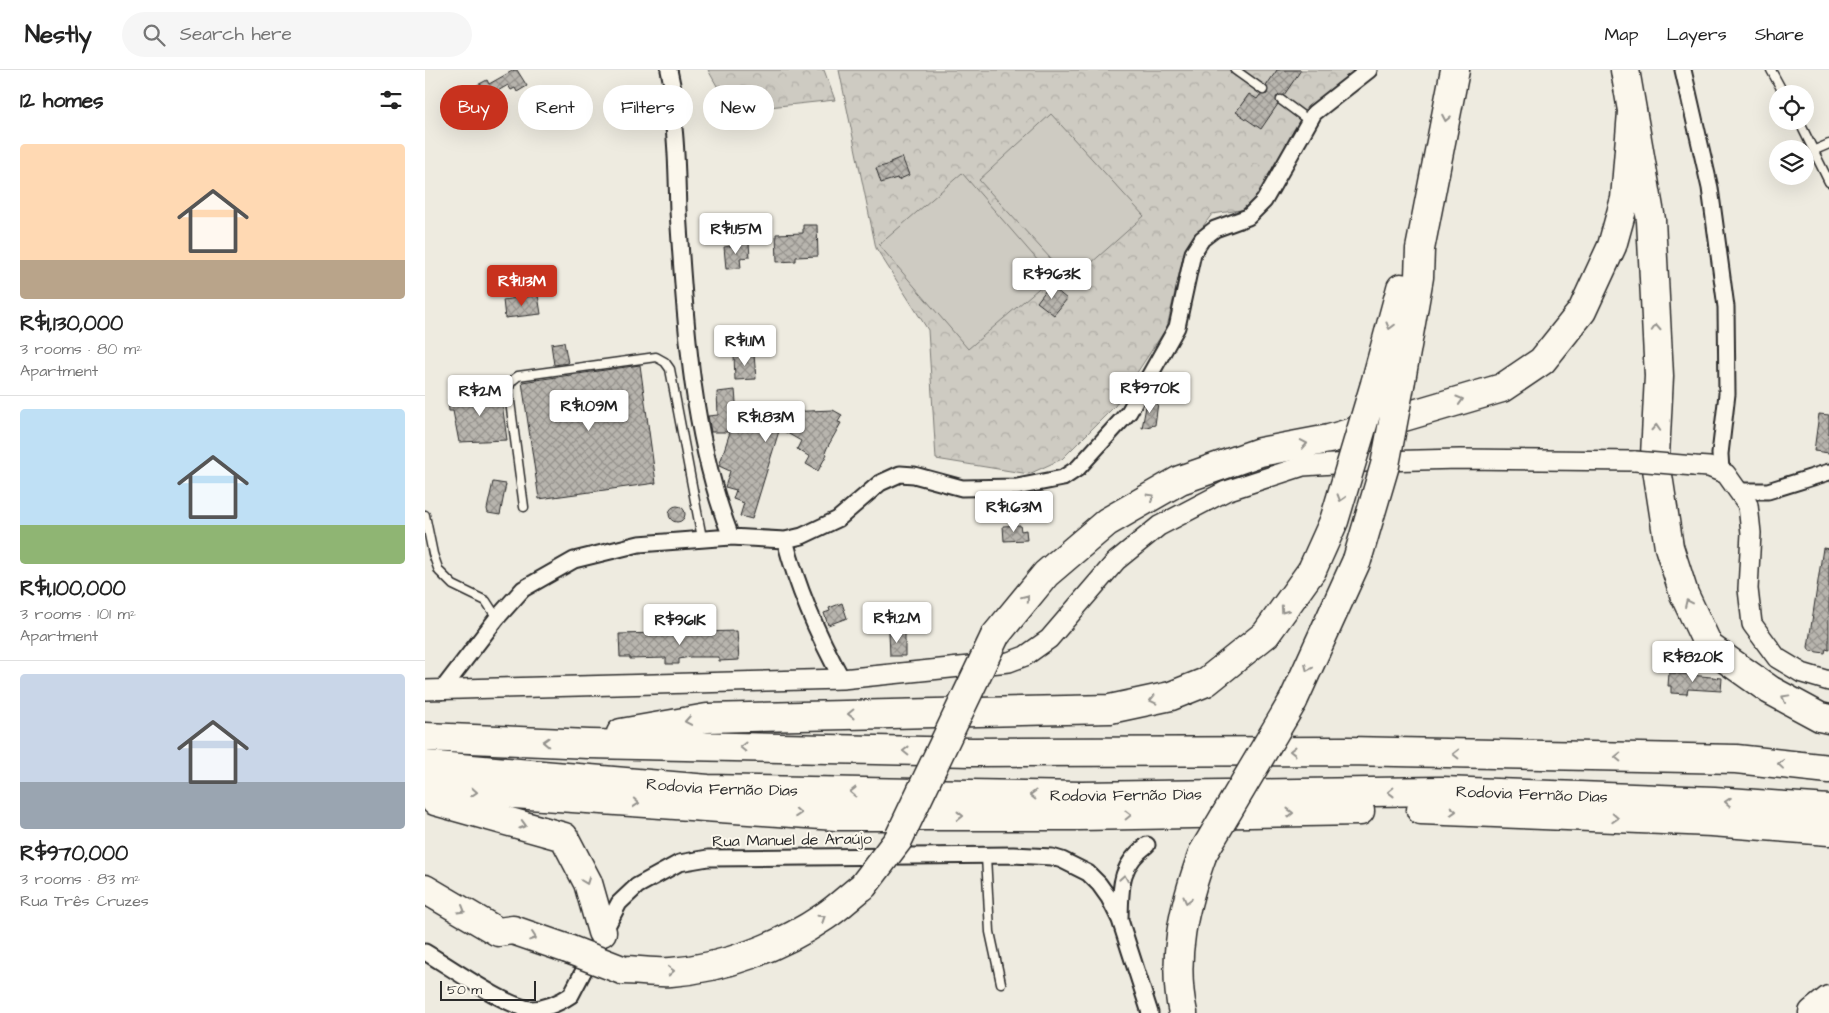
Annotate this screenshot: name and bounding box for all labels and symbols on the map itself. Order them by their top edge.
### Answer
one-way arrow [1441,113,1452,122]
pin: R$1.15M [690,212,782,255]
pin: R$963K [1011,258,1093,300]
pin: R$1.13M [476,264,568,307]
one-way arrow [1385,322,1396,331]
one-way arrow [1651,323,1662,331]
pin: R$1.1M [704,324,786,367]
pin: R$970K [1109,372,1191,414]
pin: R$2M [450,374,510,417]
pin: R$1.09M [543,390,635,432]
one-way arrow [1455,396,1464,406]
pin: R$1.83M [720,400,812,443]
one-way arrow [1651,423,1662,431]
one-way arrow [1299,439,1308,449]
pin: R$1.63M [968,490,1060,533]
one-way arrow [1146,493,1155,503]
one-way arrow [1336,494,1346,502]
one-way arrow [1020,595,1028,604]
one-way arrow [1684,599,1694,608]
pin: R$1.2M [856,602,938,644]
pin: R$961K [639,604,721,646]
one-way arrow [1280,604,1290,613]
pin: R$820K [1652,640,1734,683]
one-way arrow [1304,663,1314,672]
one-way arrow [1149,694,1158,705]
one-way arrow [1782,695,1791,705]
one-way arrow [846,709,854,719]
one-way arrow [684,715,693,725]
one-way arrow [542,737,550,748]
one-way arrow [739,742,747,752]
one-way arrow [902,745,910,756]
one-way arrow [1289,746,1297,756]
one-way arrow [1452,748,1460,759]
one-way arrow [1614,752,1622,762]
one-way arrow [1776,759,1784,770]
street label: Rodovia Fernão Dias [645,773,798,802]
street label: Rodovia Fernão Dias [1455,781,1608,808]
street label: Rodovia Fernão Dias [1050,783,1202,807]
one-way arrow [470,786,478,797]
one-way arrow [849,787,856,797]
one-way arrow [1386,787,1394,797]
one-way arrow [1029,790,1036,800]
one-way arrow [632,797,640,808]
one-way arrow [1724,797,1732,808]
one-way arrow [1449,805,1457,816]
one-way arrow [1287,807,1295,818]
one-way arrow [794,808,802,819]
one-way arrow [1124,810,1132,820]
one-way arrow [957,811,965,821]
one-way arrow [1611,812,1619,823]
one-way arrow [518,820,526,830]
street label: Rua Manuel de Araújo [712,828,872,852]
one-way arrow [1118,873,1128,882]
one-way arrow [580,876,590,885]
one-way arrow [1183,895,1193,903]
one-way arrow [456,904,465,914]
one-way arrow [817,914,826,924]
one-way arrow [529,931,537,941]
one-way arrow [667,966,675,977]
scale bar [440,978,536,1001]

